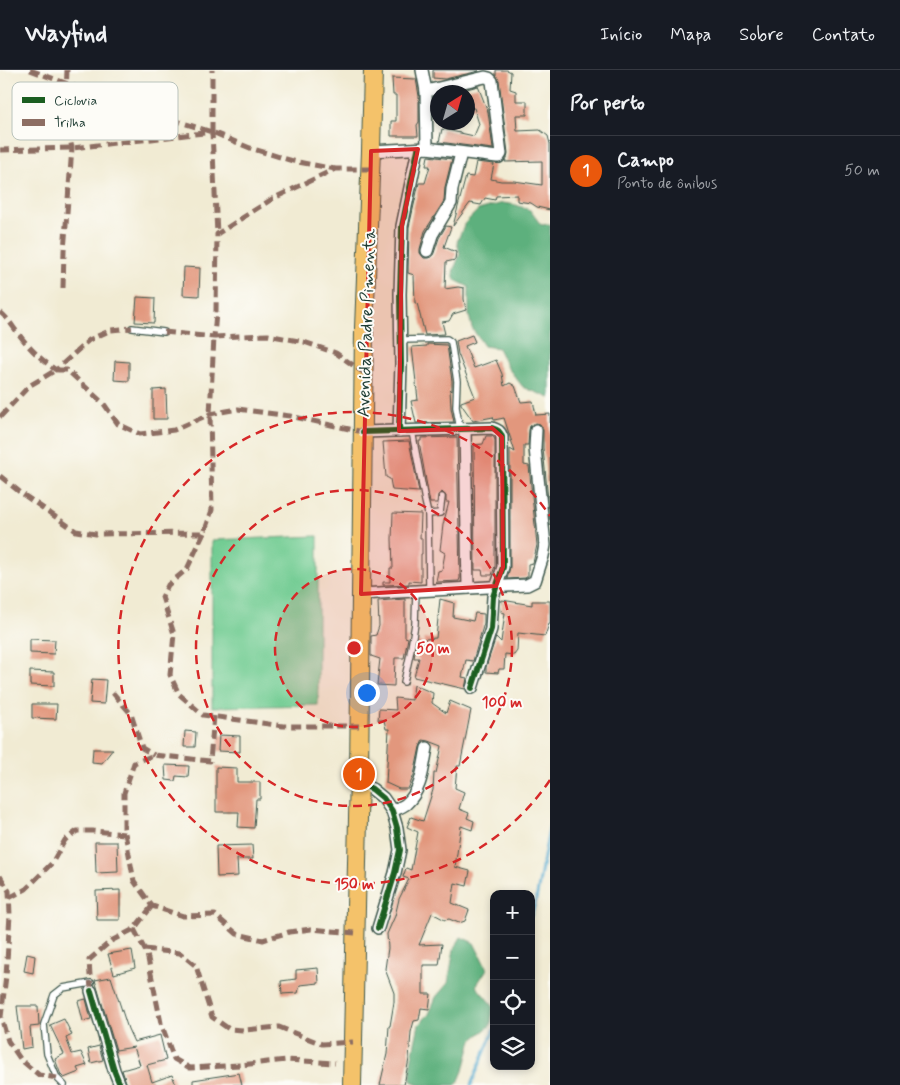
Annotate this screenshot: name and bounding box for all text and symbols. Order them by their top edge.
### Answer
text: Wayfind [25,19,107,50]
text: Início [600,23,642,47]
text: Mapa [670,23,711,47]
text: Sobre [739,23,784,47]
text: Contato [812,23,875,47]
legend [12,82,178,140]
north arrow [430,85,475,130]
text: Por perto [570,89,645,117]
text: Ciclovia [54,92,97,110]
text: Trilha [54,114,86,132]
text: Campo [617,148,674,173]
text: 1 [582,160,590,181]
text: 50 m [844,160,880,181]
text: Ponto de ônibus [617,173,717,194]
street label: Avenida Padre Pimenta [352,228,382,418]
centre of rings [345,639,363,657]
text: 50 m [416,639,450,659]
your location [354,680,380,706]
text: 100 m [482,693,522,713]
pin: 1 [343,755,375,793]
text: 150 m [334,875,374,895]
map controls [490,890,535,1070]
button: + [490,890,535,935]
button: − [490,935,535,980]
button: locate [490,980,535,1025]
button: layers [490,1025,535,1070]

